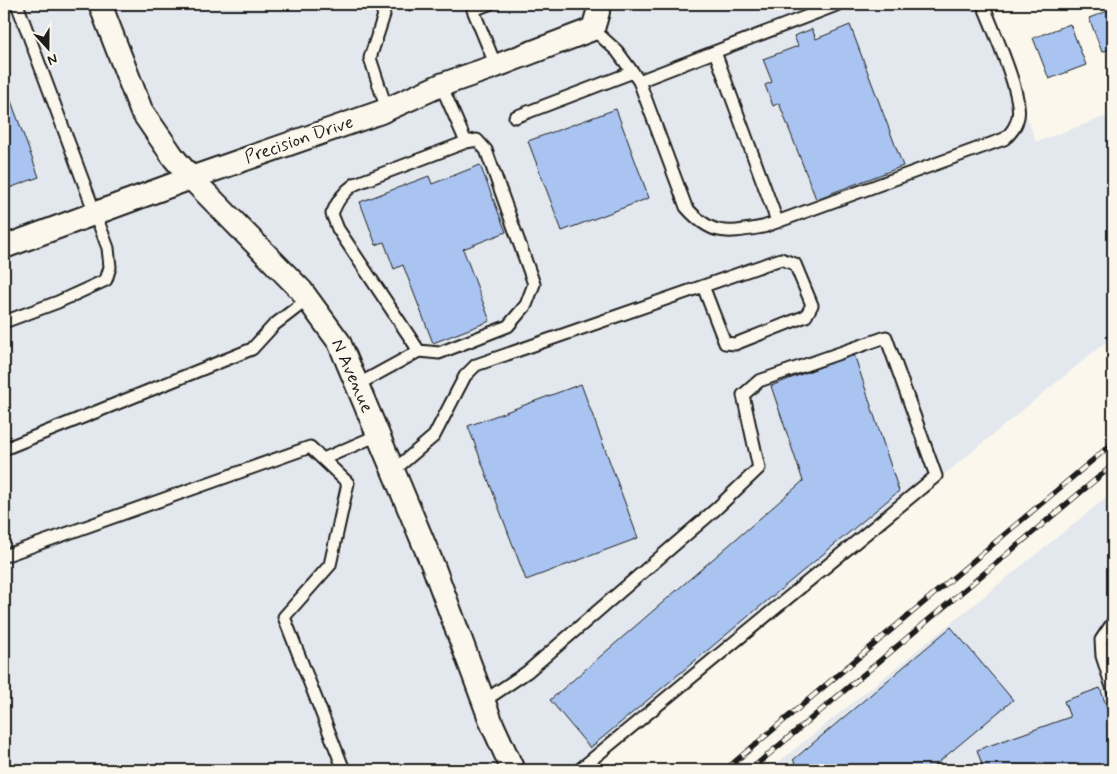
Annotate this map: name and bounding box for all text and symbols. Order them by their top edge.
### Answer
north arrow [22,22,72,72]
text: N [45,49,60,69]
street label: Precision Drive [241,110,357,170]
street label: N Avenue [325,335,379,417]

